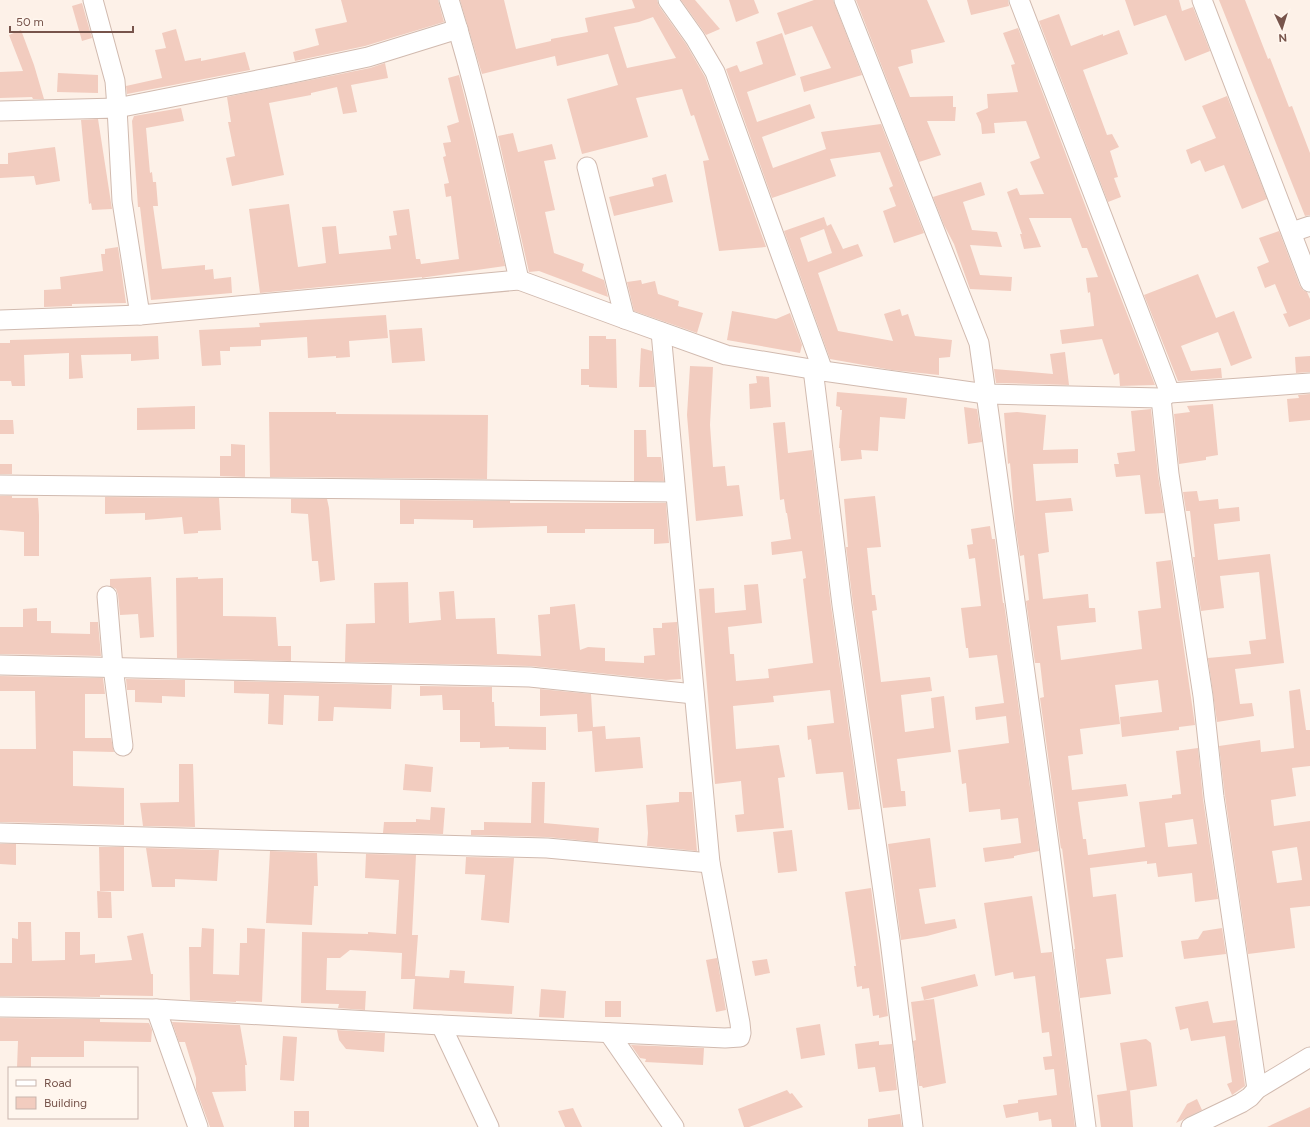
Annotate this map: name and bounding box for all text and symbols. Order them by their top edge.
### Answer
scale bar [10,8,133,34]
north arrow [1262,8,1302,48]
text: 50 m [16,15,44,29]
text: N [1278,31,1287,44]
legend [8,1067,138,1119]
text: Road [44,1076,72,1090]
text: Building [44,1096,87,1110]

